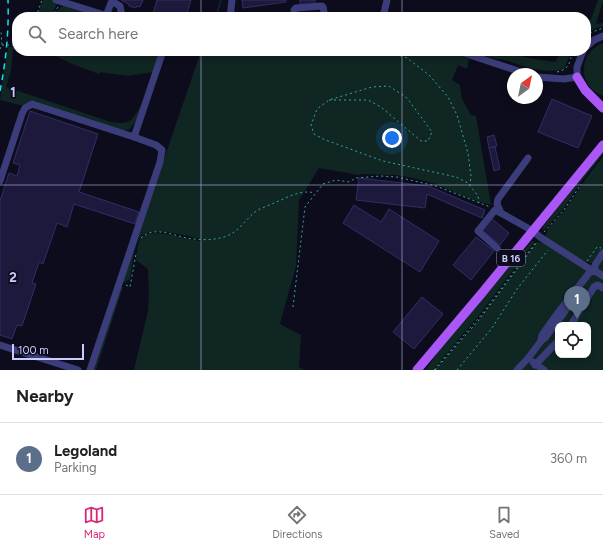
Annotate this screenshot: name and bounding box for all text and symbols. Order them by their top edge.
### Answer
search box [12,12,591,56]
icon: search [26,23,48,45]
text: Search here [58,25,138,43]
north arrow [507,68,543,104]
text: 1 [10,85,16,100]
your location [382,128,402,148]
road number: B 16 [497,250,525,266]
text: 2 [9,270,17,285]
pin: 1 [564,286,590,319]
map controls [555,322,591,358]
button: locate [555,322,591,358]
scale bar [12,342,84,361]
text: 100 m [18,344,49,357]
text: Nearby [16,386,74,406]
text: Legoland [54,442,117,460]
text: 1 [26,451,32,466]
text: 360 m [550,451,587,466]
text: Parking [54,460,97,475]
tab: Map [83,504,105,541]
tab: Directions [272,504,322,541]
tab: Saved [489,504,520,541]

